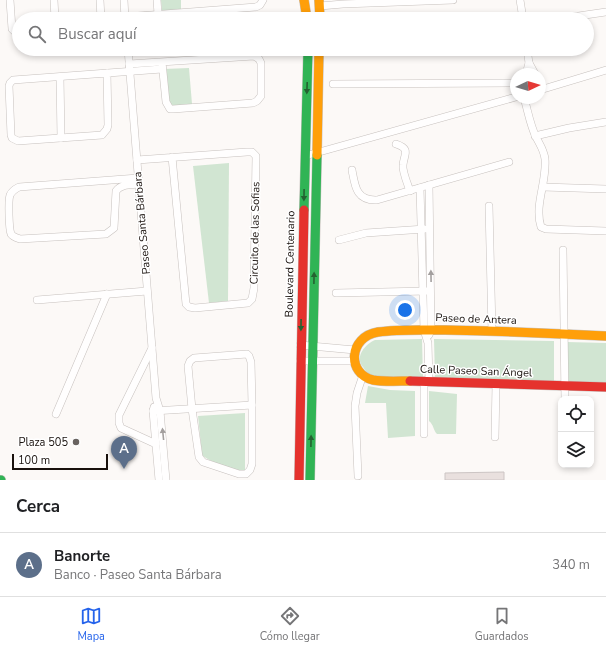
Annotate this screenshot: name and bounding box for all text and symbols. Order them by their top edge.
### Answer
search box [12,12,594,56]
icon: search [26,23,48,45]
text: Buscar aquí [58,24,136,44]
north arrow [510,68,546,104]
one-way arrow [304,82,310,95]
street label: Paseo Santa Bárbara [130,171,154,275]
street label: Circuito de las Sofias [247,181,263,285]
one-way arrow [301,189,307,202]
street label: Boulevard Centenario [282,211,298,317]
one-way arrow [428,269,434,282]
one-way arrow [311,271,317,284]
your location [395,300,415,320]
street label: Paseo de Antera [435,310,517,328]
one-way arrow [298,319,304,332]
street label: Calle Paseo San Ángel [420,361,533,380]
map controls [558,396,594,468]
button: locate [558,396,594,432]
one-way arrow [160,428,166,440]
button: layers [558,432,594,468]
one-way arrow [308,434,314,447]
place label: Plaza 505 [18,435,68,450]
pin: A [111,436,137,469]
marker: Plaza 505 [71,437,81,447]
scale bar [12,452,108,471]
text: 100 m [18,453,50,468]
text: Cerca [16,495,60,518]
text: Banorte [54,546,110,566]
text: A [24,556,34,574]
text: 340 m [552,556,590,574]
text: Banco · Paseo Santa Bárbara [54,566,222,584]
tab: Mapa [77,605,105,644]
tab: Cómo llegar [260,605,320,644]
tab: Guardados [475,605,529,644]

